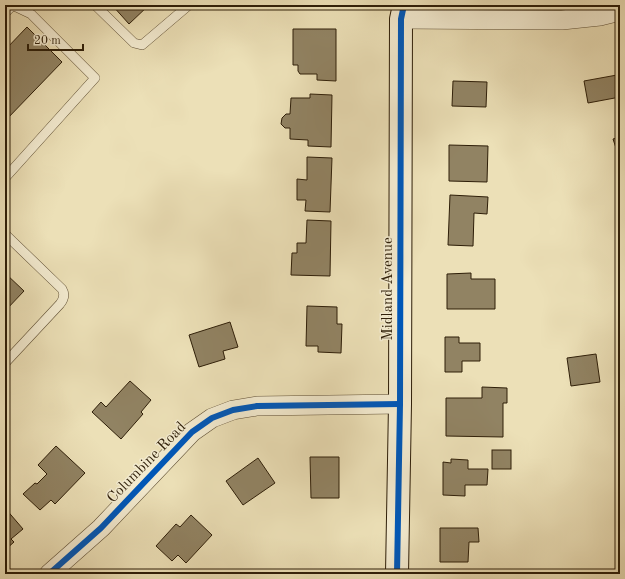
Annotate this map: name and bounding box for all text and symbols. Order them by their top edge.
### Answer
scale bar [28,26,83,52]
text: 20 m [34,35,61,47]
street label: Midland Avenue [381,237,396,341]
street label: Columbine Road [105,420,189,506]

